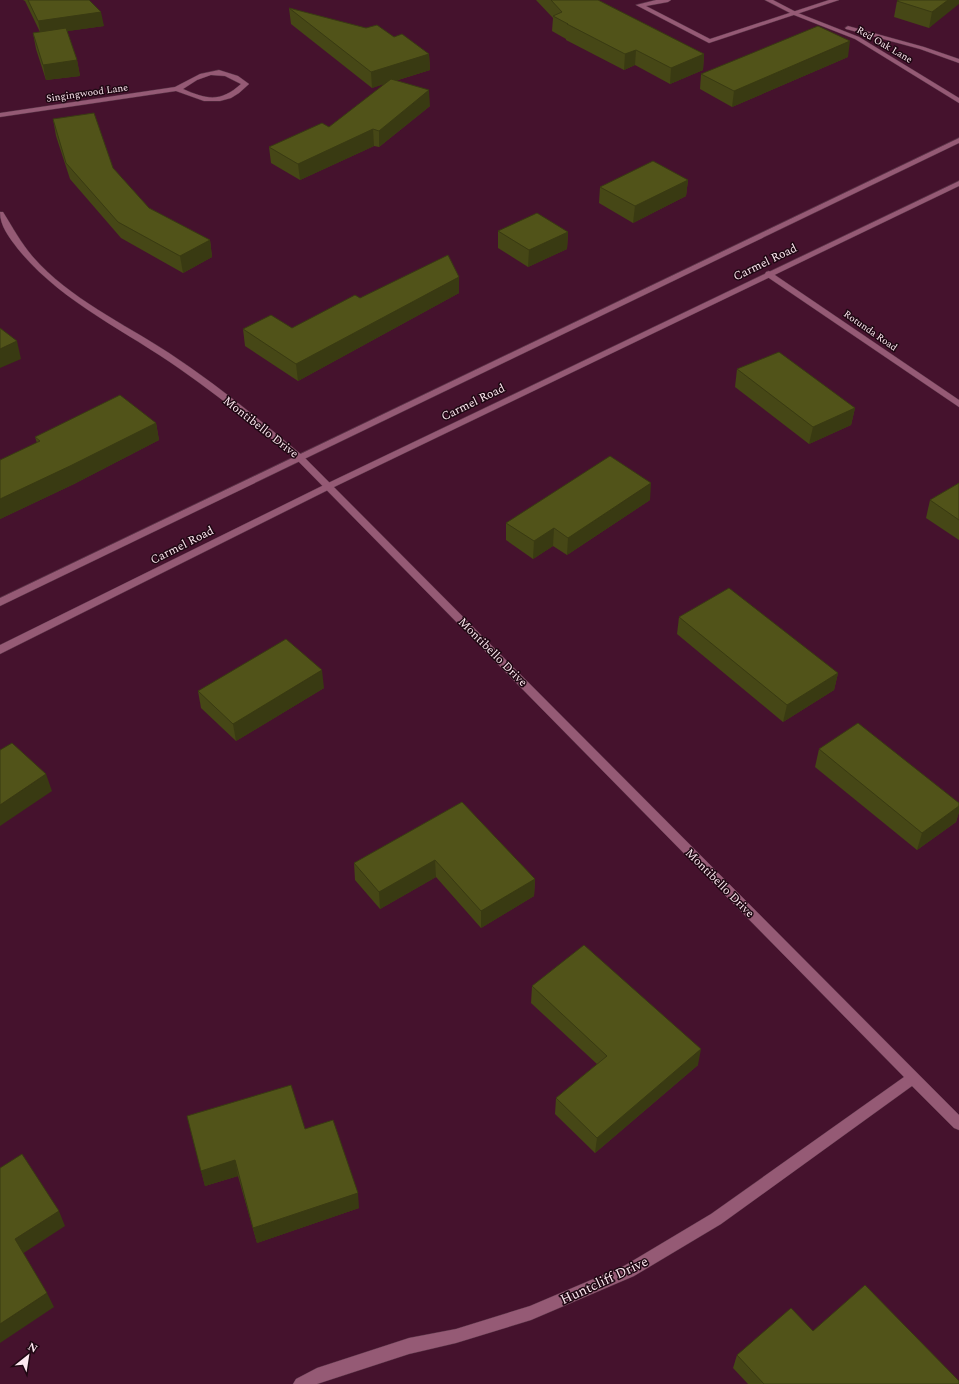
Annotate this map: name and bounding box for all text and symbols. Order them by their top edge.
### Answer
street label: Red Oak Lane [853,22,916,67]
street label: Singingwood Lane [45,79,129,107]
street label: Carmel Road [730,239,801,286]
street label: Rotunda Road [840,306,901,356]
street label: Carmel Road [438,379,509,426]
street label: Montibello Drive [219,392,303,463]
street label: Carmel Road [147,521,218,570]
street label: Montibello Drive [454,613,532,692]
street label: Montibello Drive [681,844,759,923]
street label: Huntcliff Drive [557,1251,652,1310]
north arrow [8,1336,48,1376]
text: N [25,1338,41,1357]

